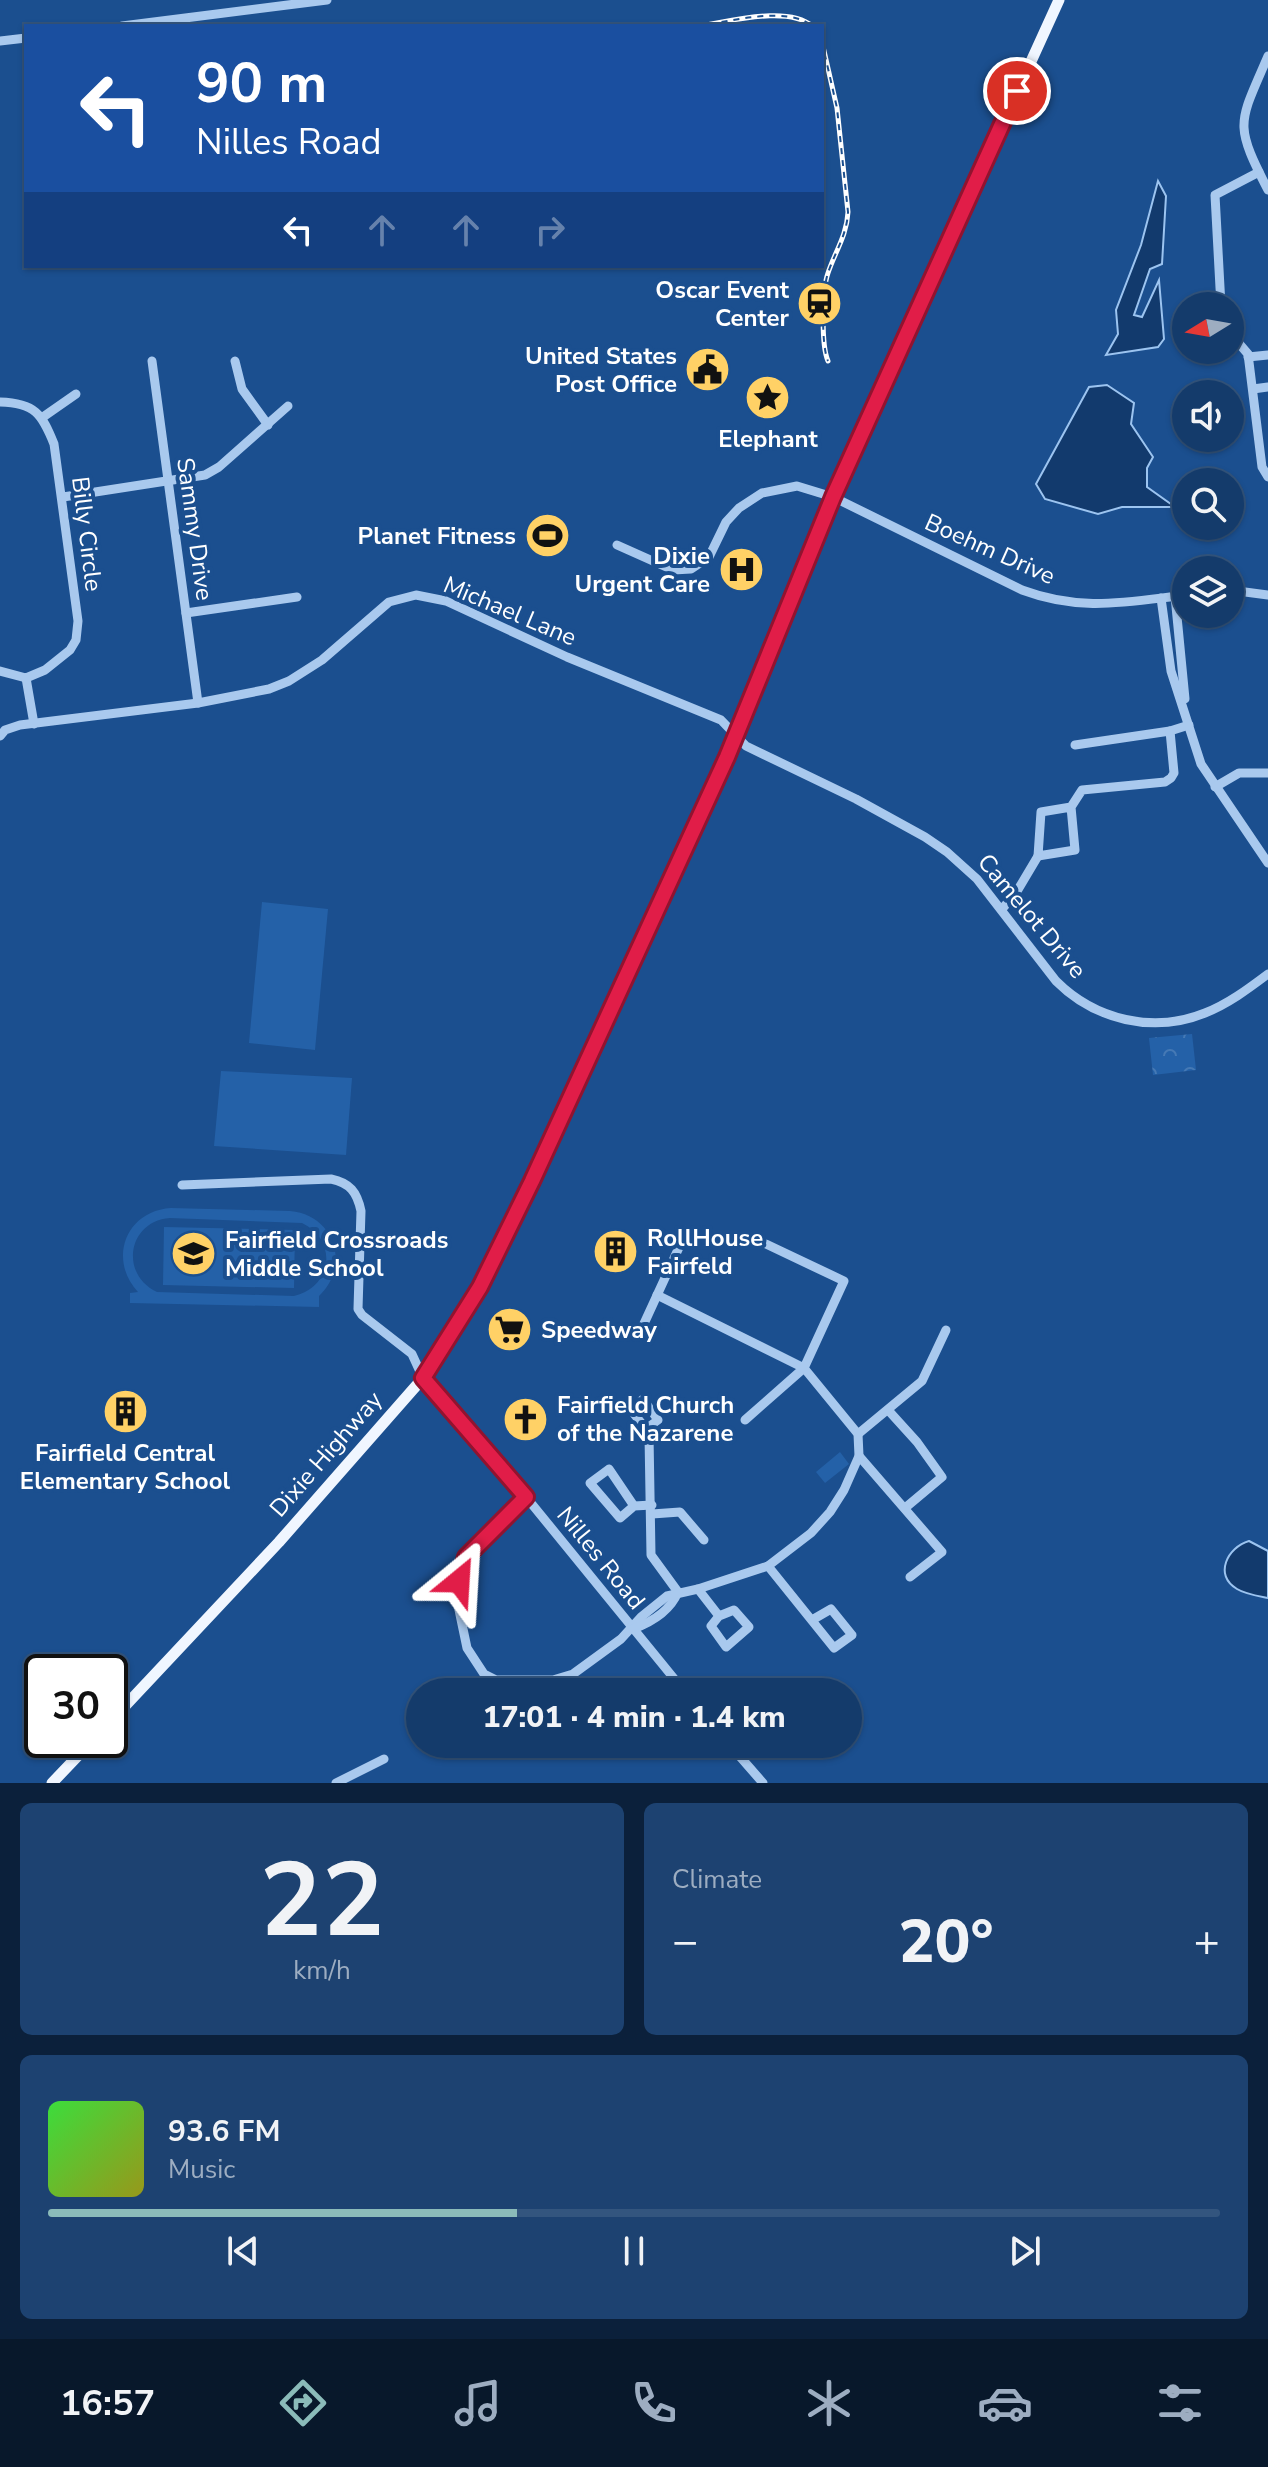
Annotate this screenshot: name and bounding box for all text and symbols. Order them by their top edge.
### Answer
text: 90 m [196,45,327,122]
icon: left [64,56,168,160]
pin [983,57,1051,125]
icon: arrive [995,69,1039,113]
text: Nilles Road [196,118,382,167]
icon: left [276,208,320,252]
icon: ahead [360,208,404,252]
icon: ahead [444,208,488,252]
icon: right [528,208,572,252]
place label: Oscar Event Center [655,274,790,334]
station icon: Oscar Event Center [796,280,844,328]
north arrow [1172,292,1244,364]
map controls [1172,292,1244,628]
place label: United States Post Office [525,340,677,400]
public building icon: United States Post Office [684,346,732,394]
place icon: Elephant [744,373,792,421]
button: sound [1172,380,1244,452]
place label: Elephant [718,423,819,455]
street label: Sammy Drive [169,456,221,602]
button: search [1172,468,1244,540]
street label: Billy Circle [64,475,110,593]
street label: Boehm Drive [920,506,1060,592]
sports icon: Planet Fitness [523,512,571,560]
place label: Planet Fitness [358,520,516,552]
place label: Dixie Urgent Care [575,540,710,600]
hospital icon: Dixie Urgent Care [717,546,765,594]
button: layers [1172,556,1244,628]
street label: Michael Lane [439,569,581,653]
street label: Camelot Drive [970,847,1094,985]
place label: RollHouse Fairfeld [647,1222,763,1282]
place label: Fairfield Crossroads Middle School [225,1224,448,1284]
building icon: RollHouse Fairfeld [592,1228,640,1276]
school or university icon: Fairfield Crossroads Middle School [170,1230,218,1278]
supermarket icon: Speedway [486,1306,534,1354]
place label: Speedway [541,1314,657,1346]
street label: Dixie Highway [262,1384,390,1524]
building icon: Fairfield Central Elementary School [101,1387,149,1435]
place label: Fairfield Church of the Nazarene [557,1389,734,1449]
church icon: Fairfield Church of the Nazarene [502,1395,550,1443]
place label: Fairfield Central Elementary School [20,1437,231,1497]
street label: Nilles Road [550,1500,652,1616]
position arrow [417,1539,501,1623]
speed limit sign: 30 [24,1654,128,1758]
text: 17:01 · 4 min · 1.4 km [482,1697,786,1738]
text: 22 [260,1830,384,1972]
text: Climate [672,1862,762,1897]
text: 20° [898,1901,994,1983]
text: − [672,1912,698,1972]
text: + [1194,1912,1220,1972]
text: km/h [293,1953,351,1988]
text: 93.6 FM [168,2111,280,2152]
text: Music [168,2152,235,2187]
icon: previous [221,2229,265,2273]
icon: pause [612,2229,656,2273]
icon: next [1003,2229,1047,2273]
icon: directions [275,2375,331,2431]
icon: music [450,2375,506,2431]
icon: phone [626,2375,682,2431]
icon: climate [801,2375,857,2431]
icon: car [977,2375,1033,2431]
icon: filters [1152,2375,1208,2431]
text: 16:57 [60,2379,155,2428]

